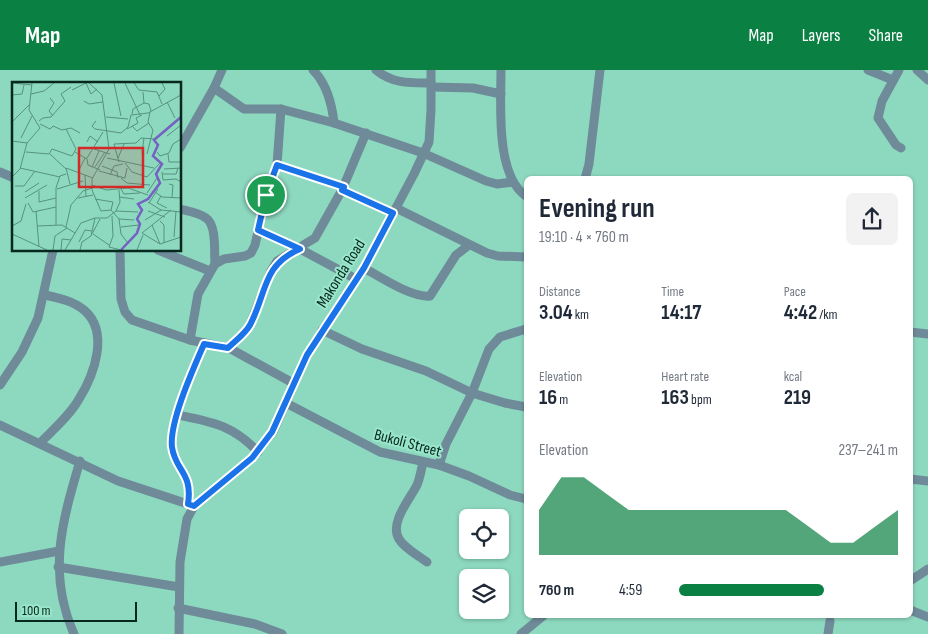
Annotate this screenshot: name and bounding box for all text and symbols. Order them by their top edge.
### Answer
text: Map [25,21,60,50]
text: Map [749,25,774,46]
text: Layers [802,25,841,46]
text: Share [869,25,903,46]
inset map [12,82,181,251]
pin [245,174,287,216]
icon: arrive [252,181,280,209]
text: Evening run [539,192,655,225]
button: share [846,193,898,245]
text: 19:10 · 4 × 760 m [539,228,629,247]
street label: Makonda Road [313,236,370,311]
text: Distance [539,283,580,300]
text: Time [661,283,684,300]
text: Pace [784,283,806,300]
text: 3.04 [539,300,572,325]
text: 14:17 [661,300,701,325]
text: 4:42 [784,300,817,325]
text: km [572,306,589,323]
text: /km [817,306,838,323]
text: Elevation [539,368,582,385]
text: Heart rate [661,368,709,385]
text: kcal [784,368,802,385]
text: 16 [539,385,557,410]
text: 163 [661,385,689,410]
text: 219 [784,385,811,410]
text: m [557,391,568,408]
text: bpm [689,391,712,408]
street label: Bukoli Street [372,425,443,462]
text: Elevation [539,441,588,460]
text: 237–241 m [839,441,898,460]
map controls [459,509,509,619]
button: locate [459,509,509,559]
button: layers [459,569,509,619]
text: 760 m [539,581,574,600]
text: 4:59 [619,581,642,600]
scale bar [15,599,138,622]
text: 100 m [22,602,51,619]

